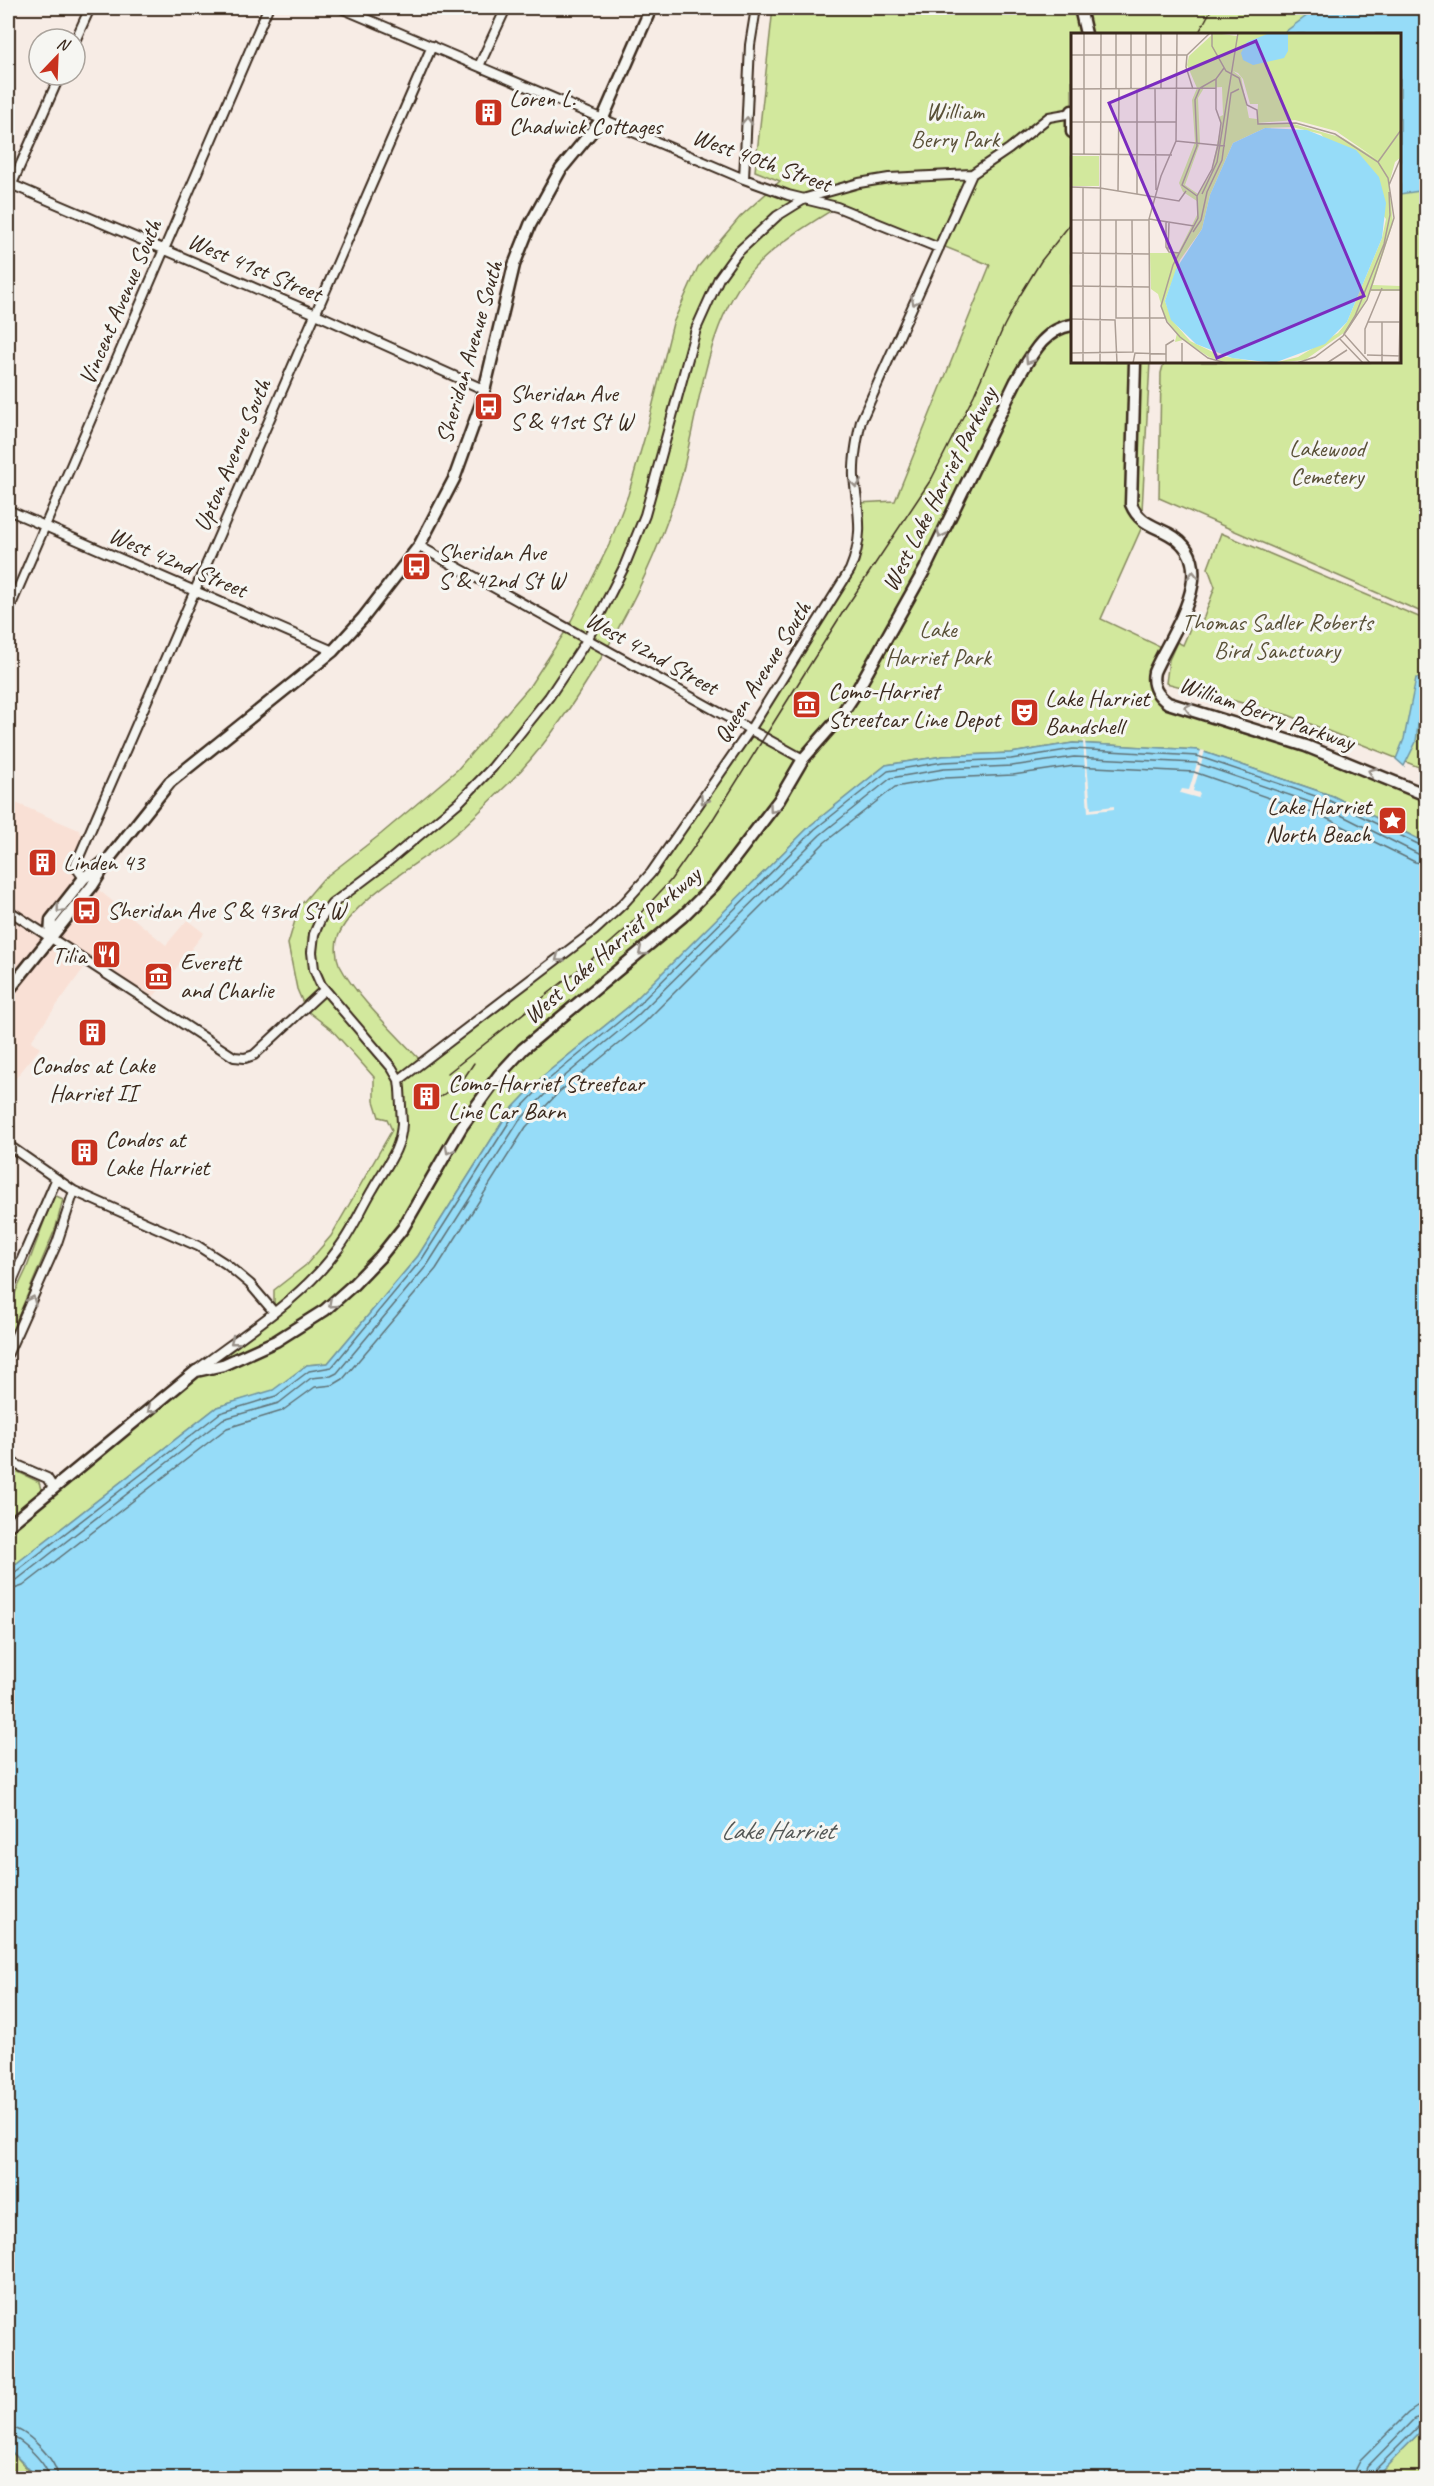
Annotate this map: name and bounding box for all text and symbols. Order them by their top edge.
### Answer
north arrow [27,27,87,87]
text: N [54,33,74,56]
inset map [1071,33,1401,363]
place label: Loren L. Chadwick Cottages [509,83,664,141]
building icon: Loren L. Chadwick Cottages [472,96,504,128]
park label: William Berry Park [911,96,1001,154]
one-way arrow [740,116,753,125]
street label: West 40th Street [689,121,837,200]
street label: Vincent Avenue South [72,214,169,389]
street label: West 41st Street [184,225,328,309]
street label: Sheridan Avenue South [429,256,510,447]
one-way arrow [910,295,922,306]
one-way arrow [1025,354,1036,365]
street label: Upton Avenue South [186,373,278,536]
place label: Sheridan Ave S & 41st St W [510,378,636,436]
street label: West Lake Harriet Parkway [875,380,1004,596]
bus stop icon: Sheridan Ave S & 41st St W [473,391,505,423]
park label: Lakewood Cemetery [1289,433,1369,491]
one-way arrow [849,479,861,489]
street label: West 42nd Street [105,520,253,605]
one-way arrow [937,528,949,539]
place label: Sheridan Ave S & 42nd St W [438,537,568,595]
bus stop icon: Sheridan Ave S & 42nd St W [401,550,433,582]
one-way arrow [1187,571,1200,580]
street label: Queen Avenue South [706,594,818,749]
street label: West 42nd Street [581,604,725,703]
park label: Thomas Sadler Roberts Bird Sanctuary [1182,607,1375,665]
park label: Lake Harriet Park [885,614,993,672]
street label: William Berry Parkway [1176,669,1360,758]
place label: Como-Harriet Streetcar Line Depot [828,676,1002,734]
place label: Lake Harriet Bandshell [1045,683,1151,741]
museum icon: Como-Harriet Streetcar Line Depot [791,689,823,721]
theatre icon: Lake Harriet Bandshell [1008,696,1040,728]
one-way arrow [1184,703,1194,716]
one-way arrow [1368,767,1378,780]
place label: Lake Harriet North Beach [1266,791,1373,849]
one-way arrow [700,793,711,804]
one-way arrow [769,802,780,813]
place icon: Lake Harriet North Beach [1376,804,1408,836]
building icon: Linden 43 [26,846,58,878]
place label: Linden 43 [63,847,146,877]
street label: West Lake Harriet Parkway [517,859,708,1030]
bus stop icon: Sheridan Ave S & 43rd St W [70,894,102,926]
place label: Sheridan Ave S & 43rd St W [107,895,348,925]
one-way arrow [57,902,68,913]
restaurant icon: Tilia [91,939,123,971]
place label: Tilia [52,940,88,970]
one-way arrow [638,944,649,955]
place label: Everett and Charlie [180,947,276,1005]
one-way arrow [555,951,566,962]
museum icon: Everett and Charlie [143,960,175,992]
building icon: Condos at Lake Harriet II [77,1016,109,1048]
place label: Condos at Lake Harriet II [31,1050,157,1108]
place label: Como-Harriet Streetcar Line Car Barn [448,1068,646,1126]
building icon: Como-Harriet Streetcar Line Car Barn [411,1081,443,1113]
place label: Condos at Lake Harriet [105,1124,211,1182]
building icon: Condos at Lake Harriet [68,1137,100,1169]
one-way arrow [444,1143,456,1154]
one-way arrow [24,1295,36,1306]
one-way arrow [328,1297,339,1308]
one-way arrow [230,1334,241,1345]
one-way arrow [147,1402,158,1413]
water label: Lake Harriet [721,1814,839,1847]

